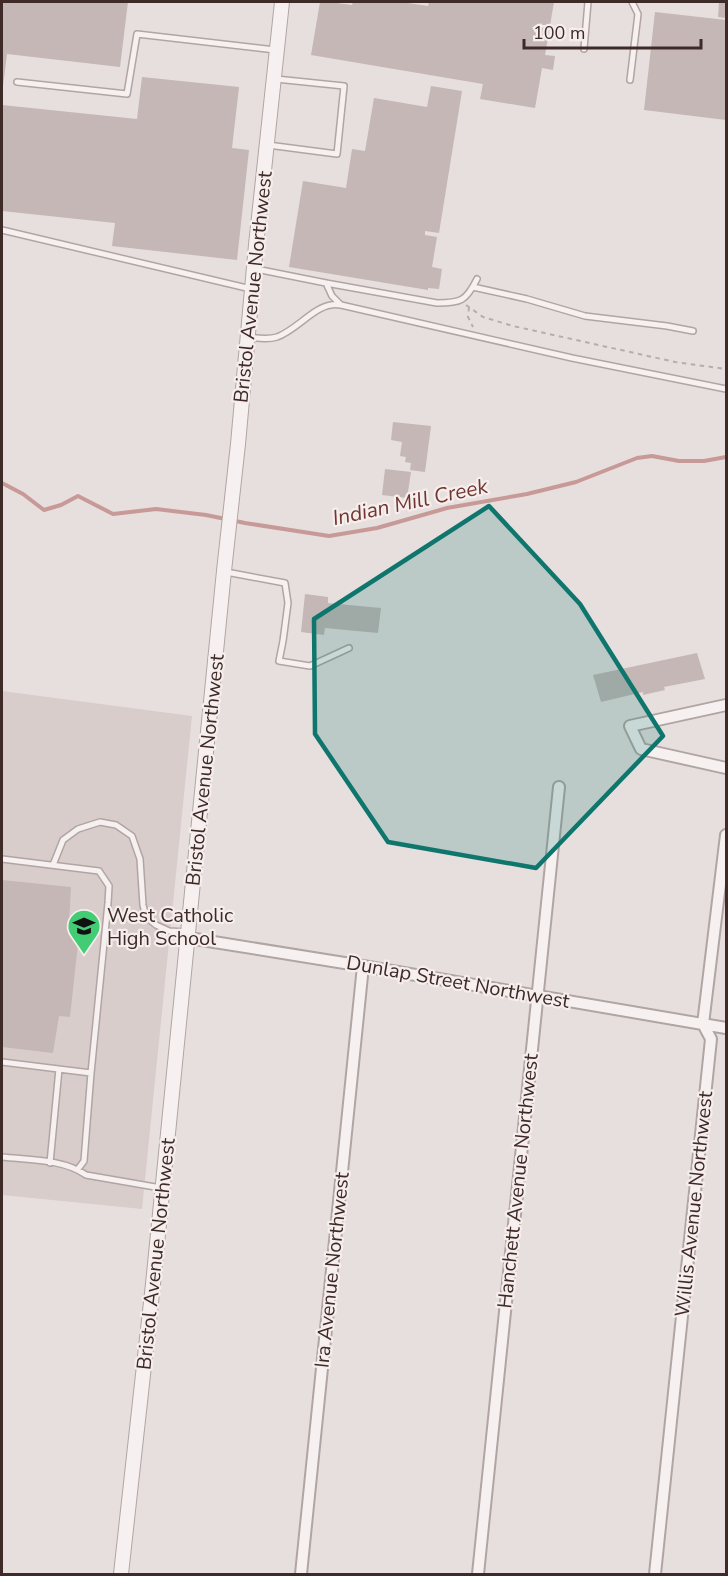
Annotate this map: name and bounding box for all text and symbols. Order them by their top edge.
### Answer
scale bar [524,12,701,50]
text: 100 m [533,21,585,45]
street label: Bristol Avenue Northwest [227,169,279,404]
water label: Indian Mill Creek [330,472,491,532]
street label: Bristol Avenue Northwest [179,652,231,887]
place label: West Catholic High School [107,902,233,952]
school or university icon: West Catholic High School [66,908,102,955]
street label: Dunlap Street Northwest [344,949,573,1015]
street label: Hanchett Avenue Northwest [491,1051,545,1310]
street label: Willis Avenue Northwest [669,1089,719,1318]
street label: Bristol Avenue Northwest [130,1136,182,1371]
street label: Ira Avenue Northwest [308,1170,356,1369]

